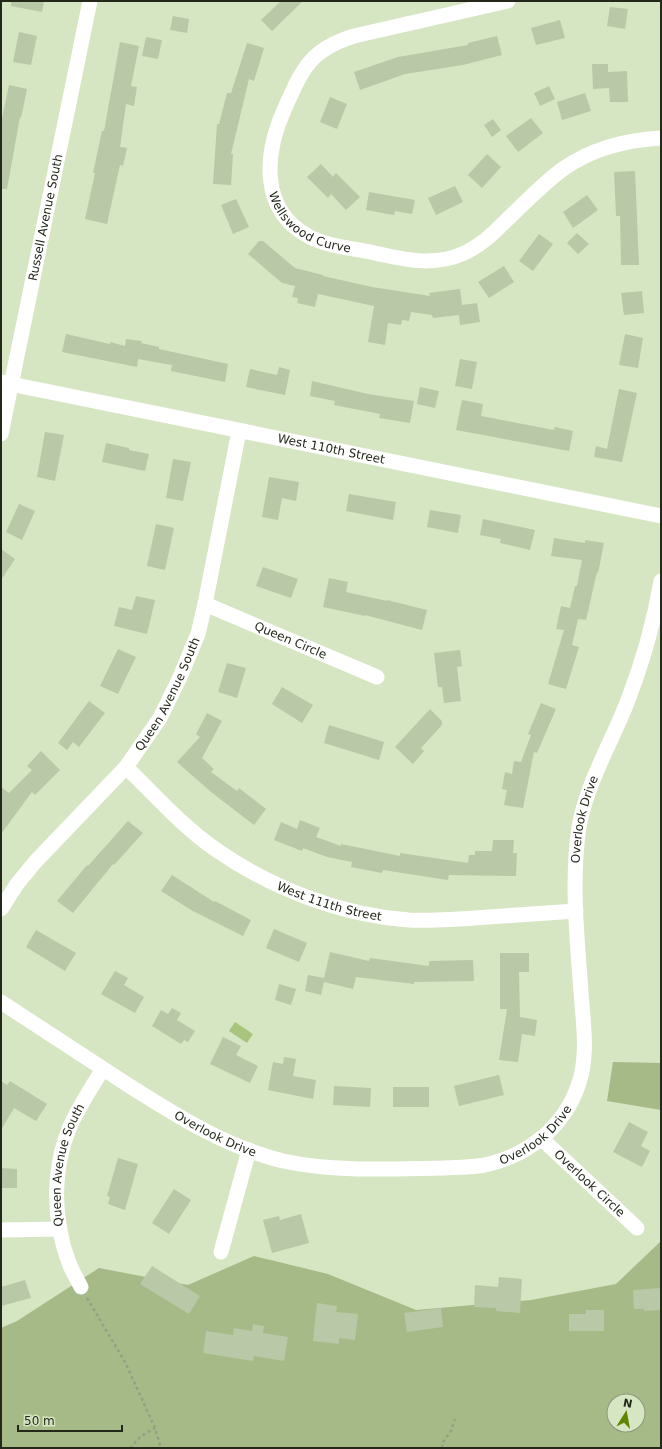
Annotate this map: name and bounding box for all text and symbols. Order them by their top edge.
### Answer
street label: Russell Avenue South [26,153,65,282]
street label: Wellswood Curve [266,190,352,256]
street label: West 110th Street [276,431,386,467]
street label: Queen Circle [252,619,329,662]
street label: Queen Avenue South [132,635,203,754]
street label: Overlook Drive [569,773,601,864]
street label: West 111th Street [275,879,383,924]
street label: Queen Avenue South [50,1101,87,1227]
street label: Overlook Drive [497,1103,575,1168]
street label: Overlook Drive [172,1108,258,1160]
street label: Overlook Circle [551,1147,628,1220]
north arrow [606,1393,646,1433]
text: N [622,1396,634,1411]
scale bar [18,1407,122,1433]
text: 50 m [24,1414,55,1428]

